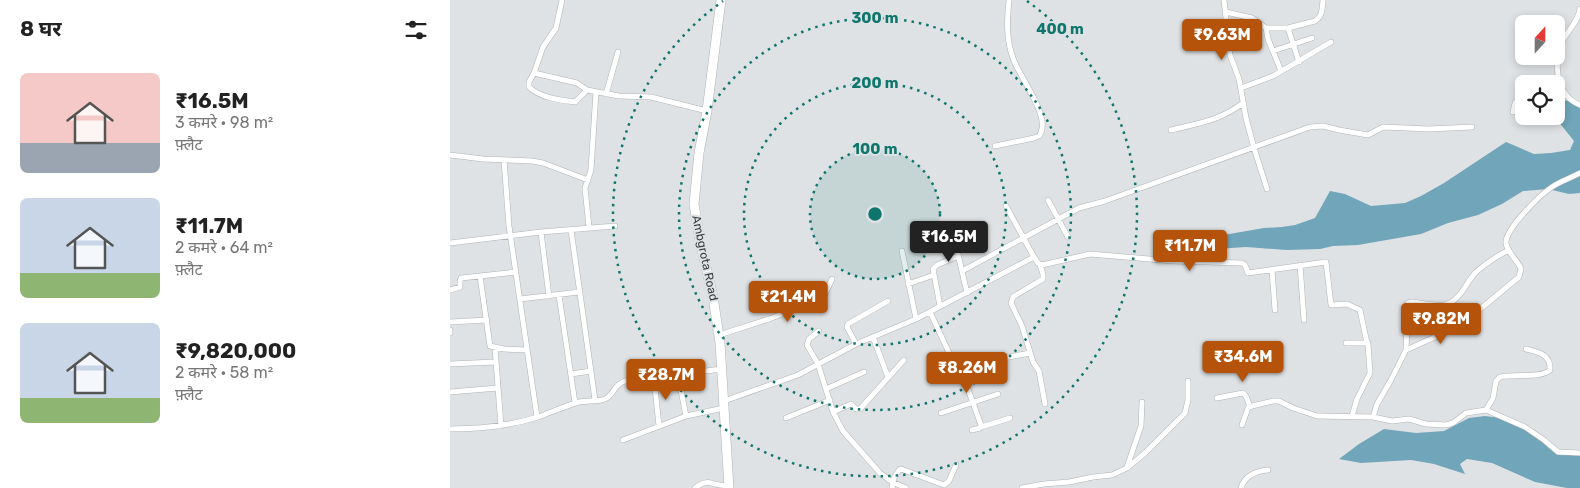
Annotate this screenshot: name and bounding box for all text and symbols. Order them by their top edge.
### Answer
text: 300 m [851,9,899,27]
north arrow [1515,15,1565,65]
map controls [1515,15,1565,125]
text: 8 घर [20,16,62,41]
icon: filters [402,16,430,44]
pin: ₹9.63M [1181,18,1263,61]
text: 400 m [1036,20,1084,38]
text: ₹9.63M [1193,25,1251,44]
text: 200 m [851,74,899,92]
button: locate [1515,75,1565,125]
text: ₹16.5M [175,88,249,113]
icon: home [60,93,120,153]
text: 3 कमरे · 98 m² [175,113,273,132]
text: फ़्लैट [175,135,203,154]
text: 100 m [853,140,897,158]
centre of rings [866,205,884,223]
text: ₹11.7M [175,213,243,238]
street label: Ambgrota Road [689,214,721,302]
icon: home [60,218,120,278]
pin: ₹16.5M [908,220,990,263]
text: ₹16.5M [921,227,977,246]
pin: ₹11.7M [1149,230,1231,272]
text: ₹11.7M [1164,236,1216,255]
text: 2 कमरे · 64 m² [175,238,273,257]
text: फ़्लैट [175,260,203,279]
pin: ₹21.4M [747,280,829,323]
text: ₹21.4M [760,287,816,306]
pin: ₹9.82M [1400,302,1482,345]
text: ₹9.82M [1412,309,1470,328]
text: ₹9,820,000 [175,338,296,363]
pin: ₹34.6M [1202,340,1284,383]
icon: home [60,343,120,403]
text: ₹34.6M [1213,347,1273,366]
pin: ₹8.26M [926,352,1008,394]
pin: ₹28.7M [625,358,707,401]
text: ₹8.26M [938,358,996,377]
text: 2 कमरे · 58 m² [175,363,273,382]
text: ₹28.7M [637,365,695,384]
text: फ़्लैट [175,385,203,404]

